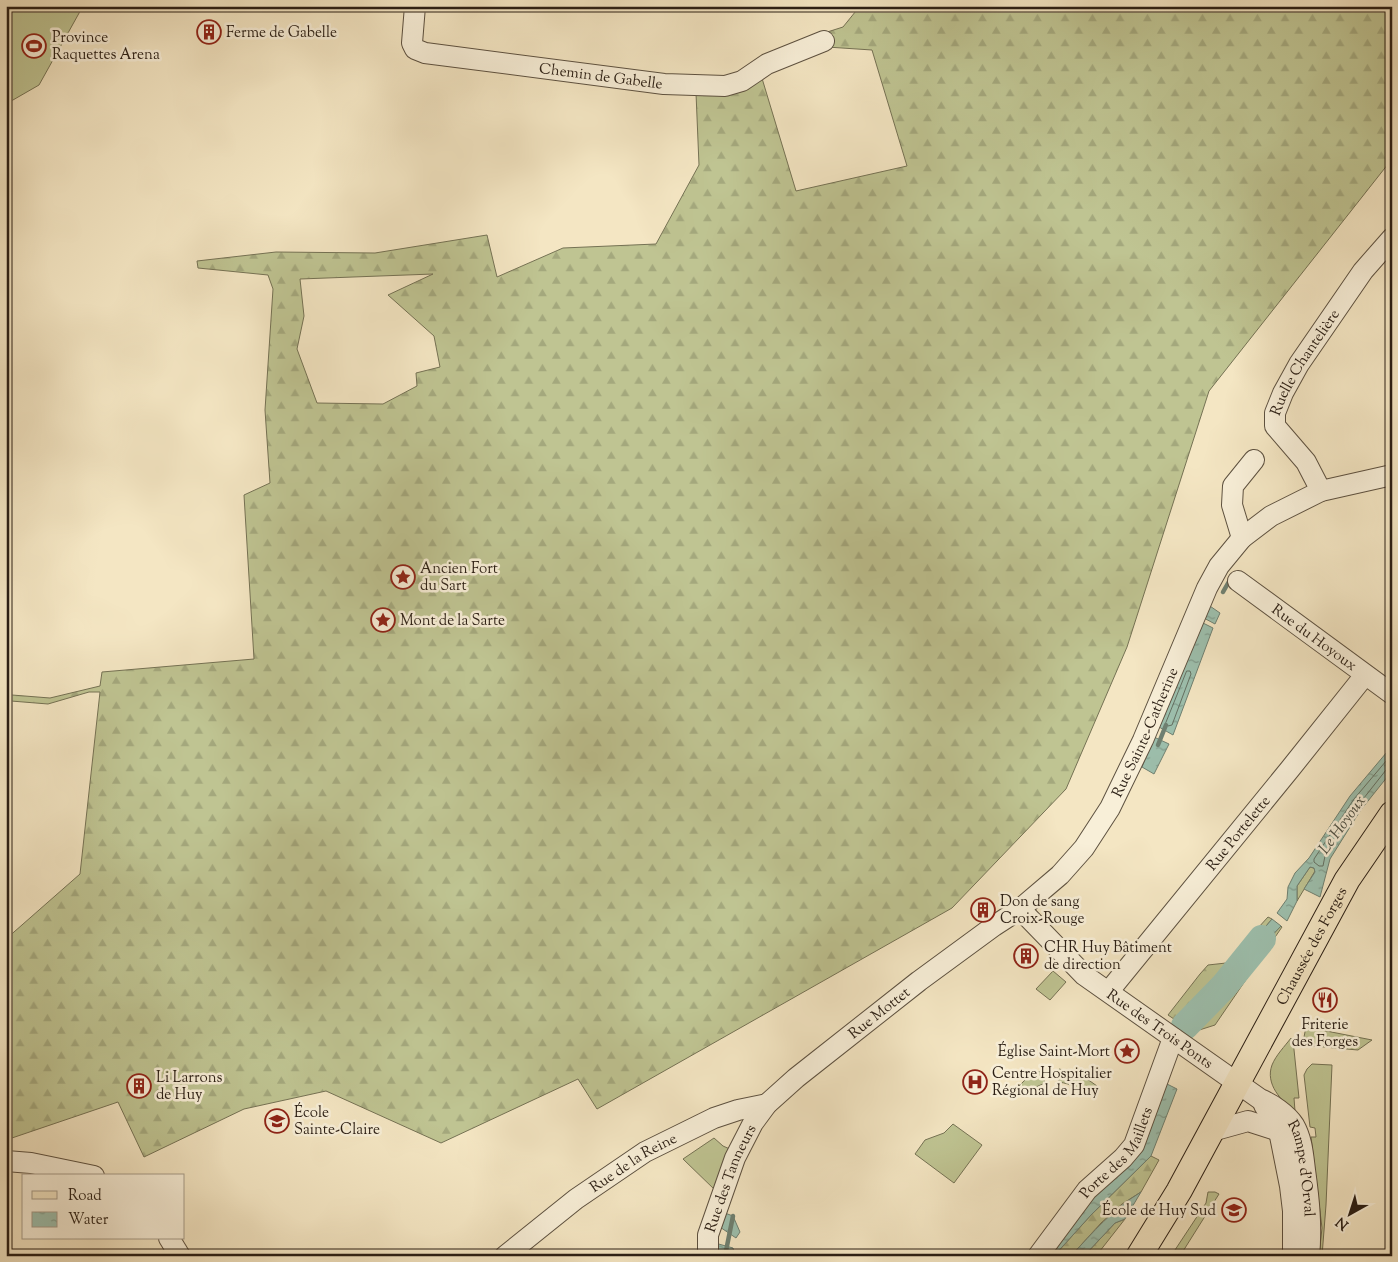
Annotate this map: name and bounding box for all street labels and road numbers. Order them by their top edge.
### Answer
street label: Chemin de Gabelle [538,59,664,96]
street label: Ruelle Chantelière [1266,306,1346,419]
street label: Rue du Hoyoux [1267,600,1361,677]
street label: Rue Sainte-Catherine [1108,665,1184,801]
street label: Rue Portelette [1202,792,1276,876]
street label: Chaussée des Forges [1272,883,1353,1010]
street label: Rue Mottet [845,983,915,1045]
street label: Rue des Trois Ponts [1102,985,1217,1075]
street label: Porte des Maillets [1075,1104,1159,1203]
street label: Rampe d'Orval [1281,1117,1319,1217]
street label: Rue des Tanneurs [701,1121,762,1235]
street label: Rue de la Reine [586,1129,681,1199]

